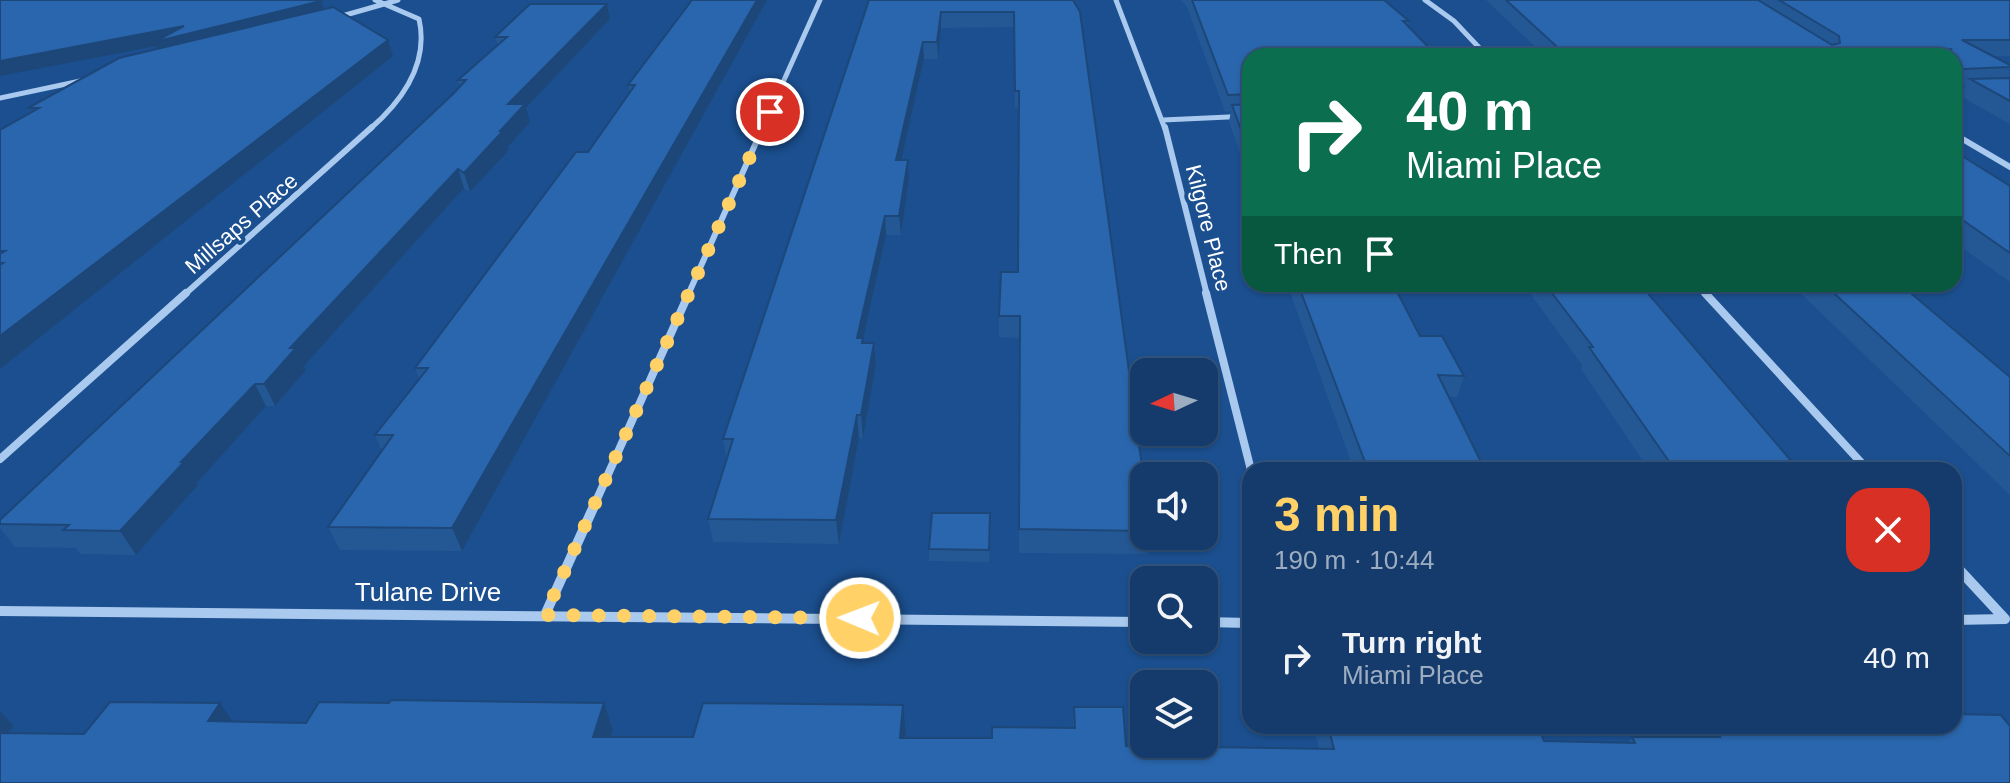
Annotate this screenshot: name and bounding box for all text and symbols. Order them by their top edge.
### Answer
pin [736,78,804,146]
text: 40 m [1406,79,1534,142]
icon: right [1274,80,1378,184]
icon: arrive [748,90,792,134]
text: Miami Place [1406,145,1602,186]
street label: Kilgore Place [1181,162,1236,294]
street label: Millsaps Place [180,168,303,279]
icon: arrive [1358,232,1402,276]
text: Then [1274,237,1342,270]
north arrow [1130,358,1218,446]
map controls [1130,358,1218,758]
button: sound [1130,462,1218,550]
text: 3 min [1274,488,1399,541]
button: close [1846,488,1930,572]
text: 190 m · 10:44 [1274,545,1434,575]
button: search [1130,566,1218,654]
position arrow [818,576,902,660]
street label: Tulane Drive [355,577,501,607]
text: Turn right [1342,626,1481,659]
icon: right [1274,636,1318,680]
text: 40 m [1863,641,1930,674]
text: Miami Place [1342,660,1484,690]
button: layers [1130,670,1218,758]

